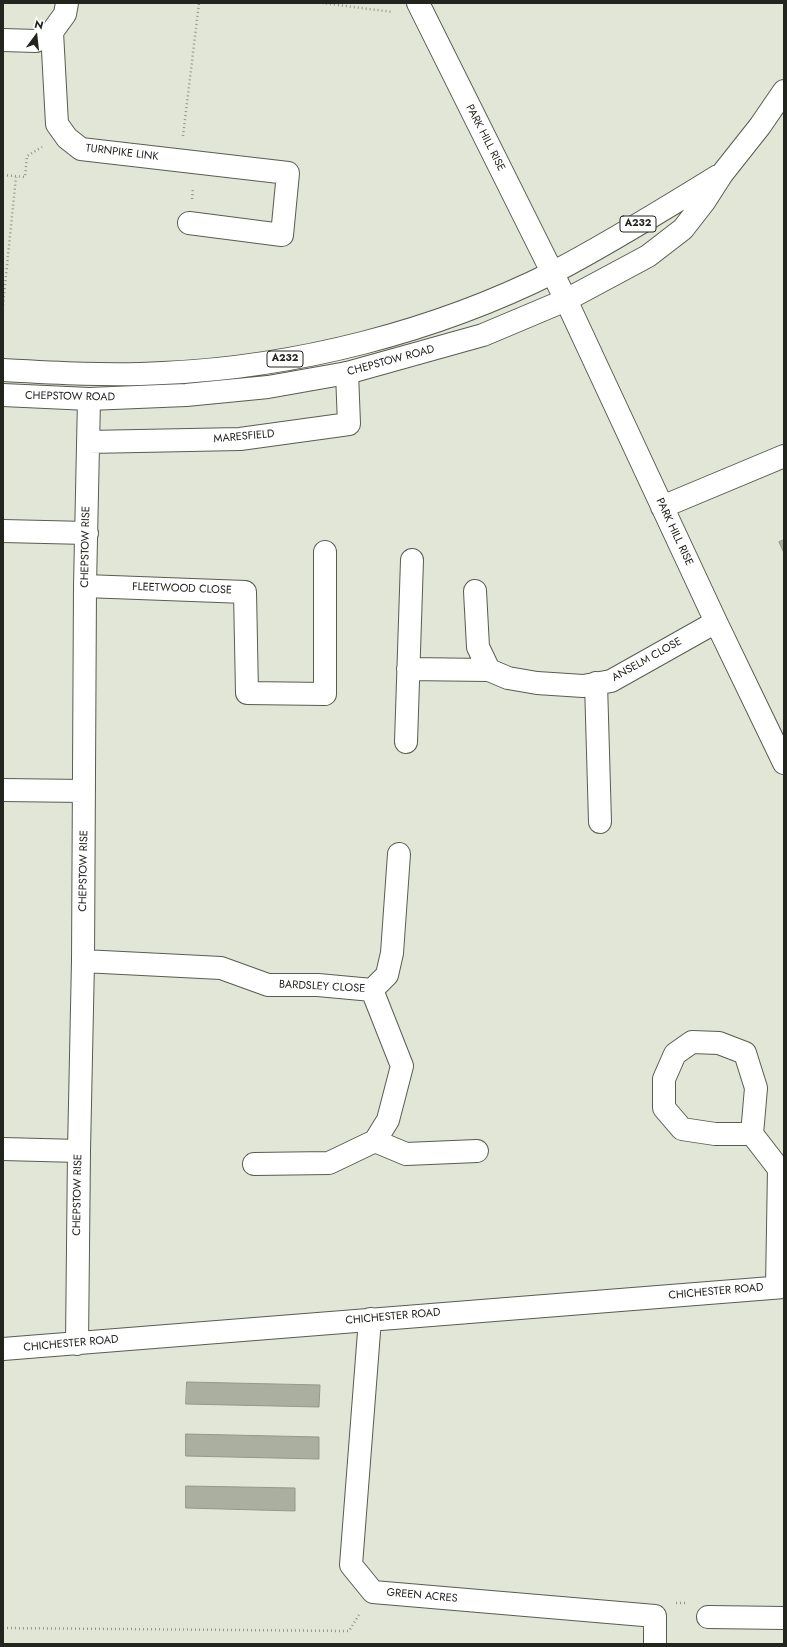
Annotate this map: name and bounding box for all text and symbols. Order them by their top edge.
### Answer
north arrow [16,16,56,56]
text: N [33,16,45,33]
street label: PARK HILL RISE [463,103,507,173]
street label: TURNPIKE LINK [85,142,159,164]
road number: A232 [620,216,656,232]
street label: CHEPSTOW ROAD [346,343,436,379]
road number: A232 [267,351,303,367]
street label: CHEPSTOW ROAD [25,390,115,404]
street label: MARESFIELD [213,428,275,446]
street label: PARK HILL RISE [653,496,695,568]
street label: CHEPSTOW RISE [79,506,93,588]
street label: FLEETWOOD CLOSE [132,581,232,597]
street label: ANSELM CLOSE [610,635,684,685]
street label: CHEPSTOW RISE [77,830,91,912]
street label: BARDSLEY CLOSE [279,978,365,996]
street label: CHEPSTOW RISE [71,1154,85,1236]
street label: CHICHESTER ROAD [668,1281,764,1303]
street label: CHICHESTER ROAD [345,1306,441,1328]
street label: CHICHESTER ROAD [23,1333,119,1355]
street label: GREEN ACRES [386,1586,458,1606]

